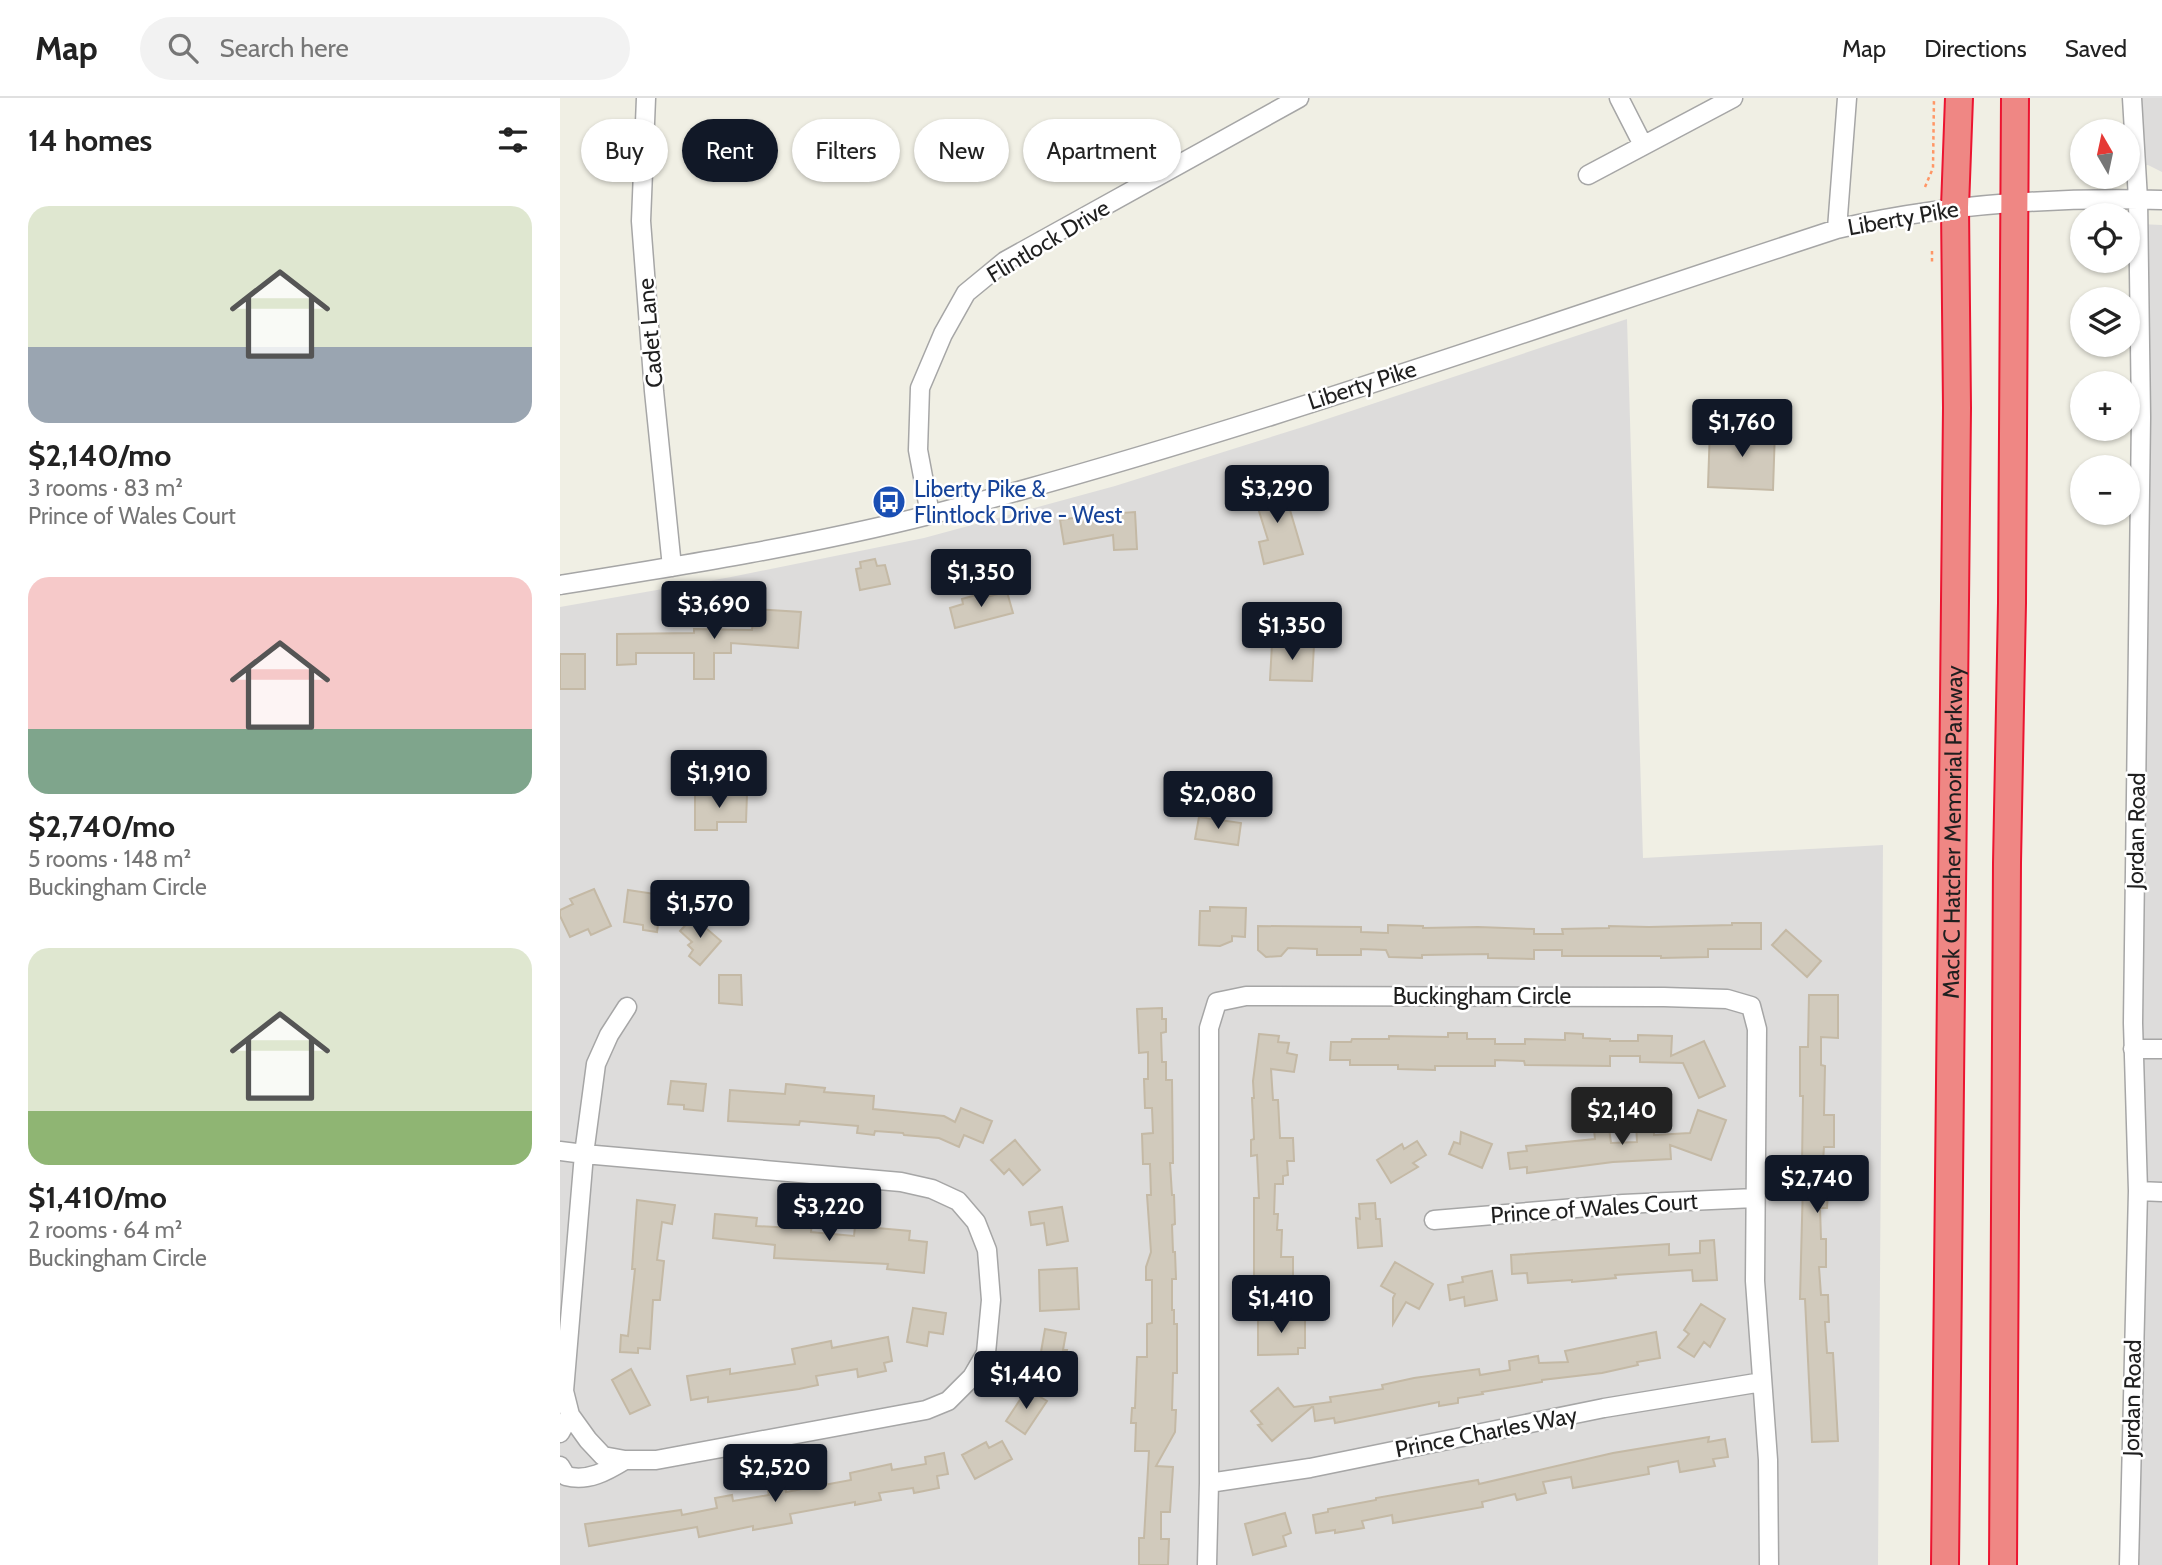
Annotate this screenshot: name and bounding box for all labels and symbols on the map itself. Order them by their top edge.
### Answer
north arrow [2070,119,2140,189]
street label: Flintlock Drive [982,193,1115,289]
street label: Liberty Pike [1845,194,1961,242]
street label: Cadet Lane [631,277,669,389]
street label: Liberty Pike [1304,354,1420,416]
pin: $1,760 [1685,400,1799,459]
pin: $3,290 [1220,466,1334,525]
place label: Liberty Pike & Flintlock Drive - West [914,475,1122,529]
bus stop icon: Liberty Pike & Flintlock Drive - West [870,483,908,521]
pin: $1,350 [924,550,1038,609]
pin: $3,690 [657,582,771,641]
pin: $1,350 [1235,602,1349,662]
street label: Mack C Hatcher Memorial Parkway [1937,665,1968,999]
pin: $1,910 [662,750,776,810]
pin: $2,080 [1161,772,1275,831]
street label: Jordan Road [2121,772,2151,891]
pin: $1,570 [643,880,757,940]
street label: Buckingham Circle [1393,982,1572,1010]
pin: $2,140 [1565,1088,1679,1147]
pin: $2,740 [1760,1156,1874,1215]
pin: $3,220 [772,1184,886,1243]
street label: Prince of Wales Court [1489,1187,1699,1229]
pin: $1,410 [1224,1276,1338,1335]
street label: Jordan Road [2117,1339,2147,1458]
pin: $1,440 [969,1352,1083,1411]
street label: Prince Charles Way [1393,1401,1580,1463]
pin: $2,520 [718,1444,832,1504]

